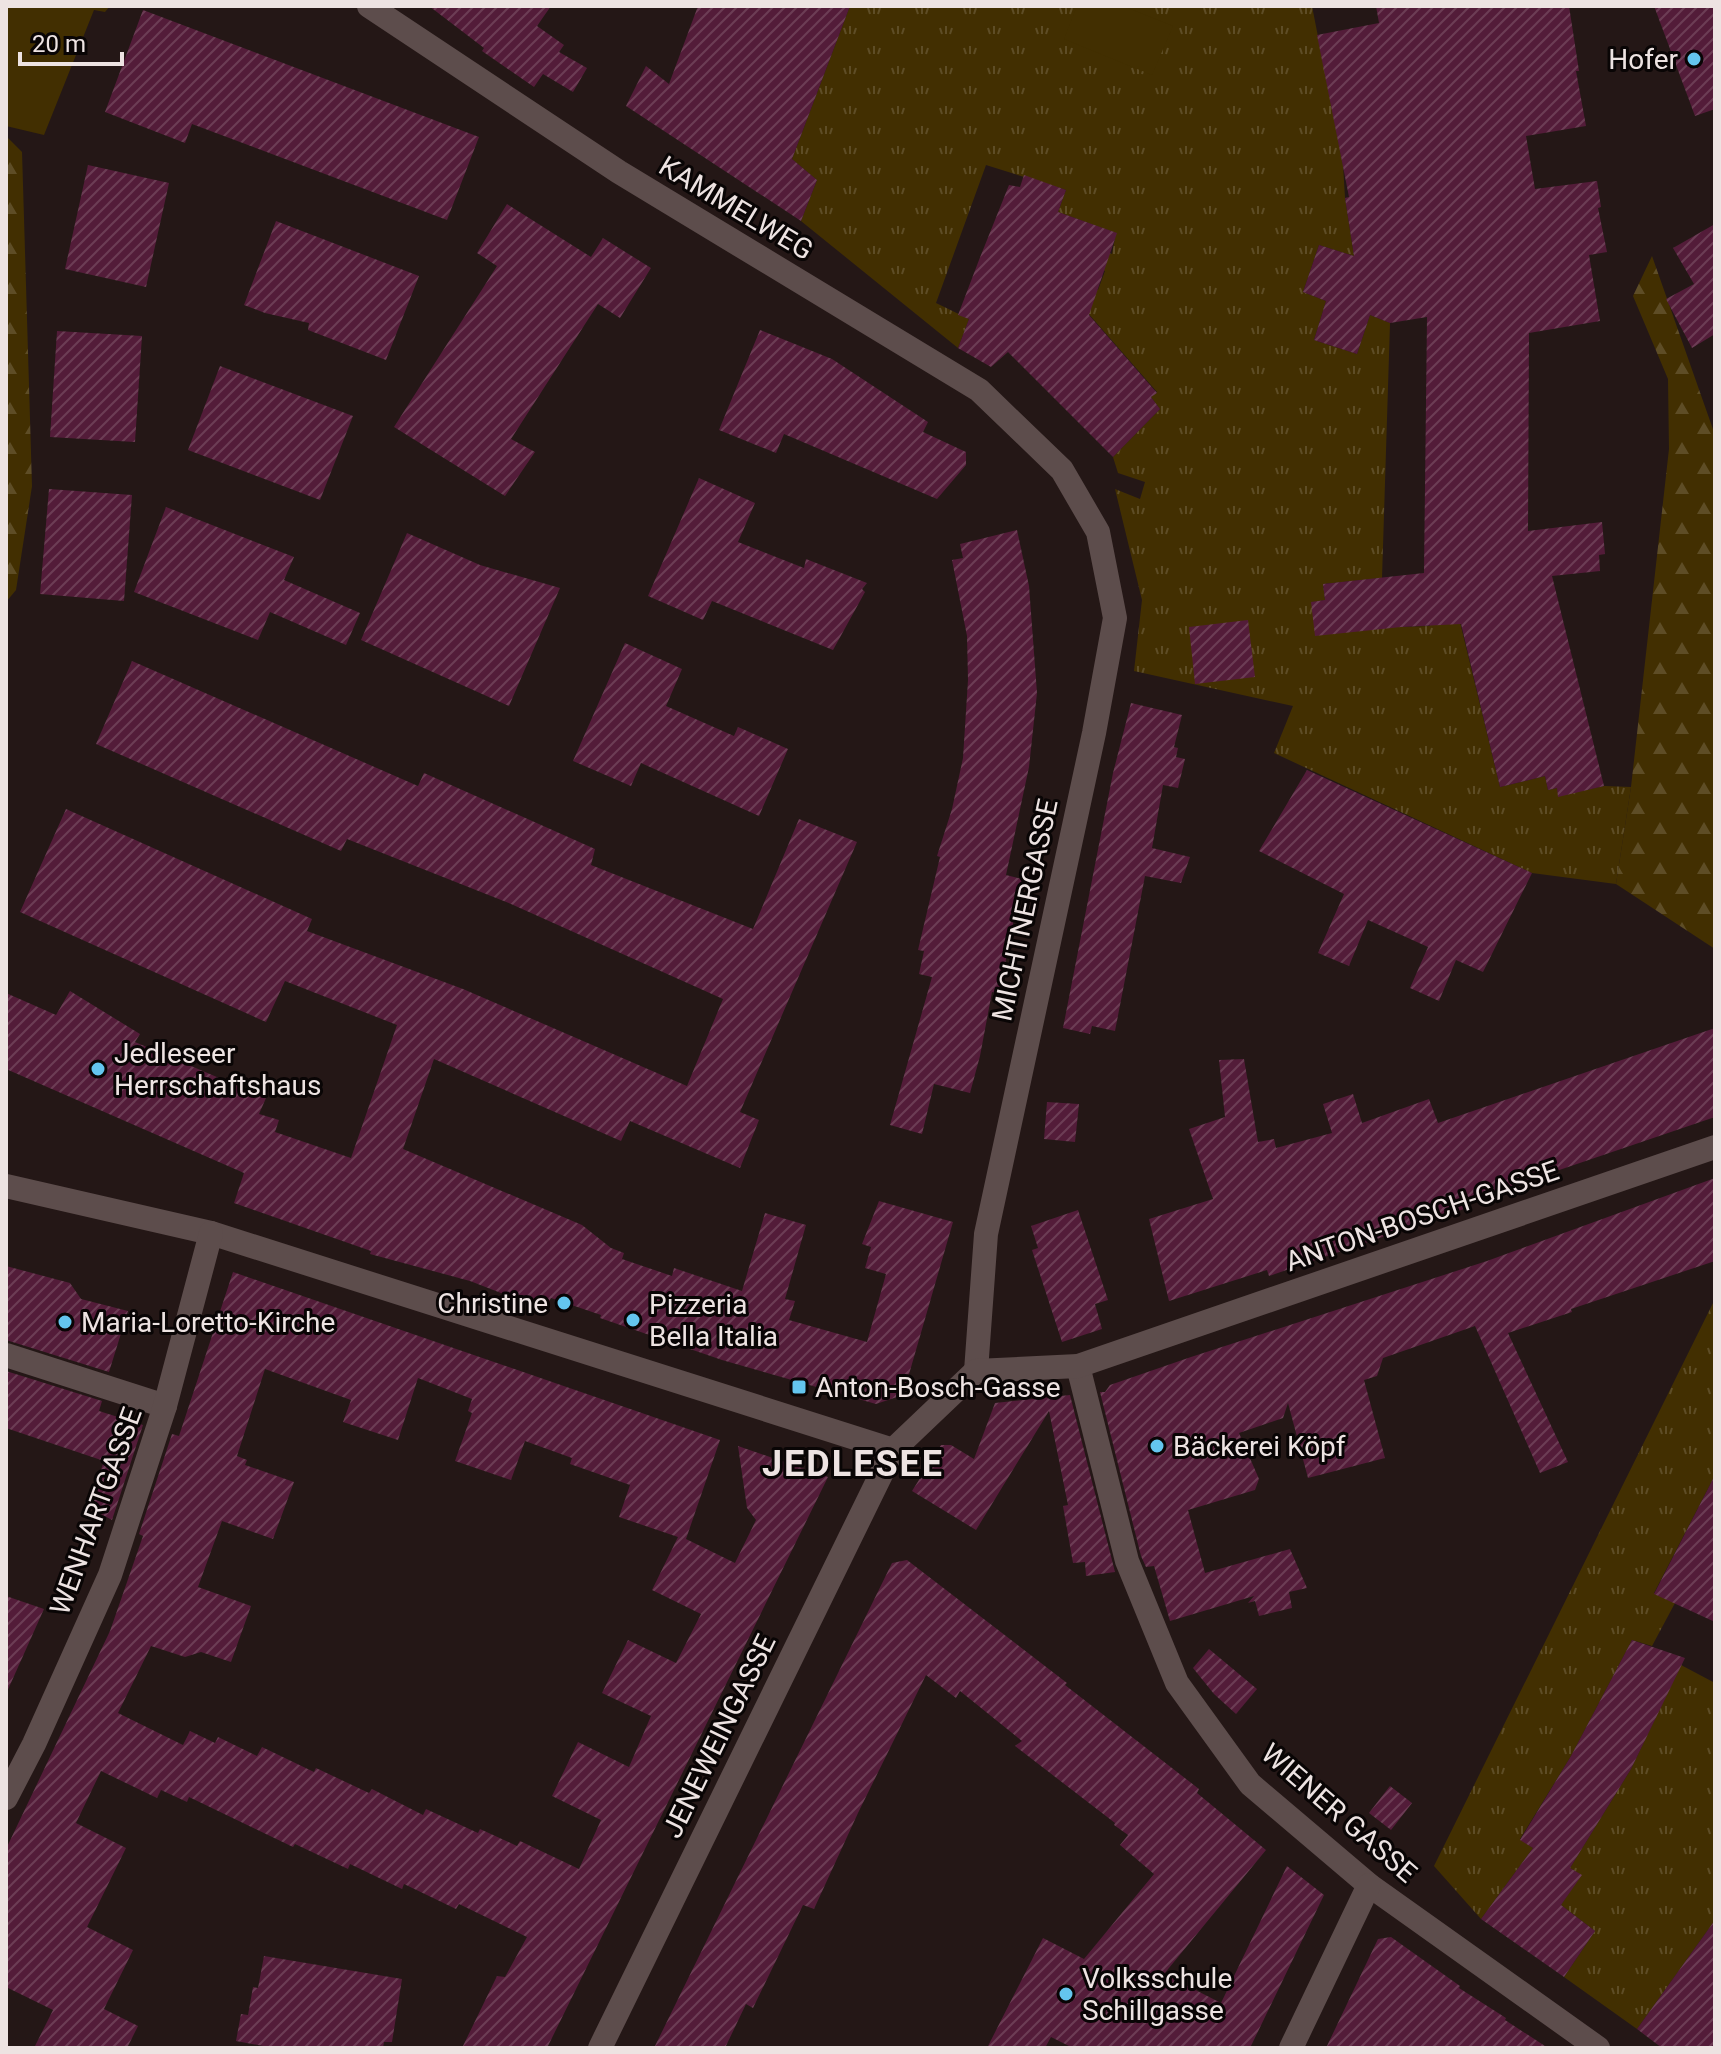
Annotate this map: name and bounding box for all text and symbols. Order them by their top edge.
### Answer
scale bar [20,16,122,66]
text: 20 m [32,30,86,58]
place label: Hofer [1608,43,1679,76]
marker: Hofer [1685,50,1703,68]
street label: KAMMELWEG [653,149,819,267]
street label: MICHTNERGASSE [985,796,1065,1024]
place label: Jedleseer Herrschaftshaus [114,1037,321,1102]
marker: Jedleseer Herrschaftshaus [89,1060,107,1078]
street label: ANTON-BOSCH-GASSE [1281,1154,1563,1278]
place label: Christine [437,1287,548,1320]
place label: Pizzeria Bella Italia [649,1288,778,1353]
marker: Christine [555,1294,573,1312]
place label: Maria-Loretto-Kirche [81,1306,335,1339]
marker: Pizzeria Bella Italia [624,1311,642,1329]
marker: Maria-Loretto-Kirche [56,1313,74,1331]
place label: Anton-Bosch-Gasse [815,1371,1061,1404]
marker: Anton-Bosch-Gasse [790,1378,808,1396]
street label: WENHARTGASSE [43,1403,149,1619]
place label: Bäckerei Köpf [1173,1430,1346,1463]
marker: Bäckerei Köpf [1148,1437,1166,1455]
district label: JEDLESEE [762,1443,944,1485]
street label: JENEWEINGASSE [655,1629,783,1843]
street label: WIENER GASSE [1255,1737,1423,1889]
place label: Volksschule Schillgasse [1082,1962,1232,2027]
marker: Volksschule Schillgasse [1057,1985,1075,2003]

